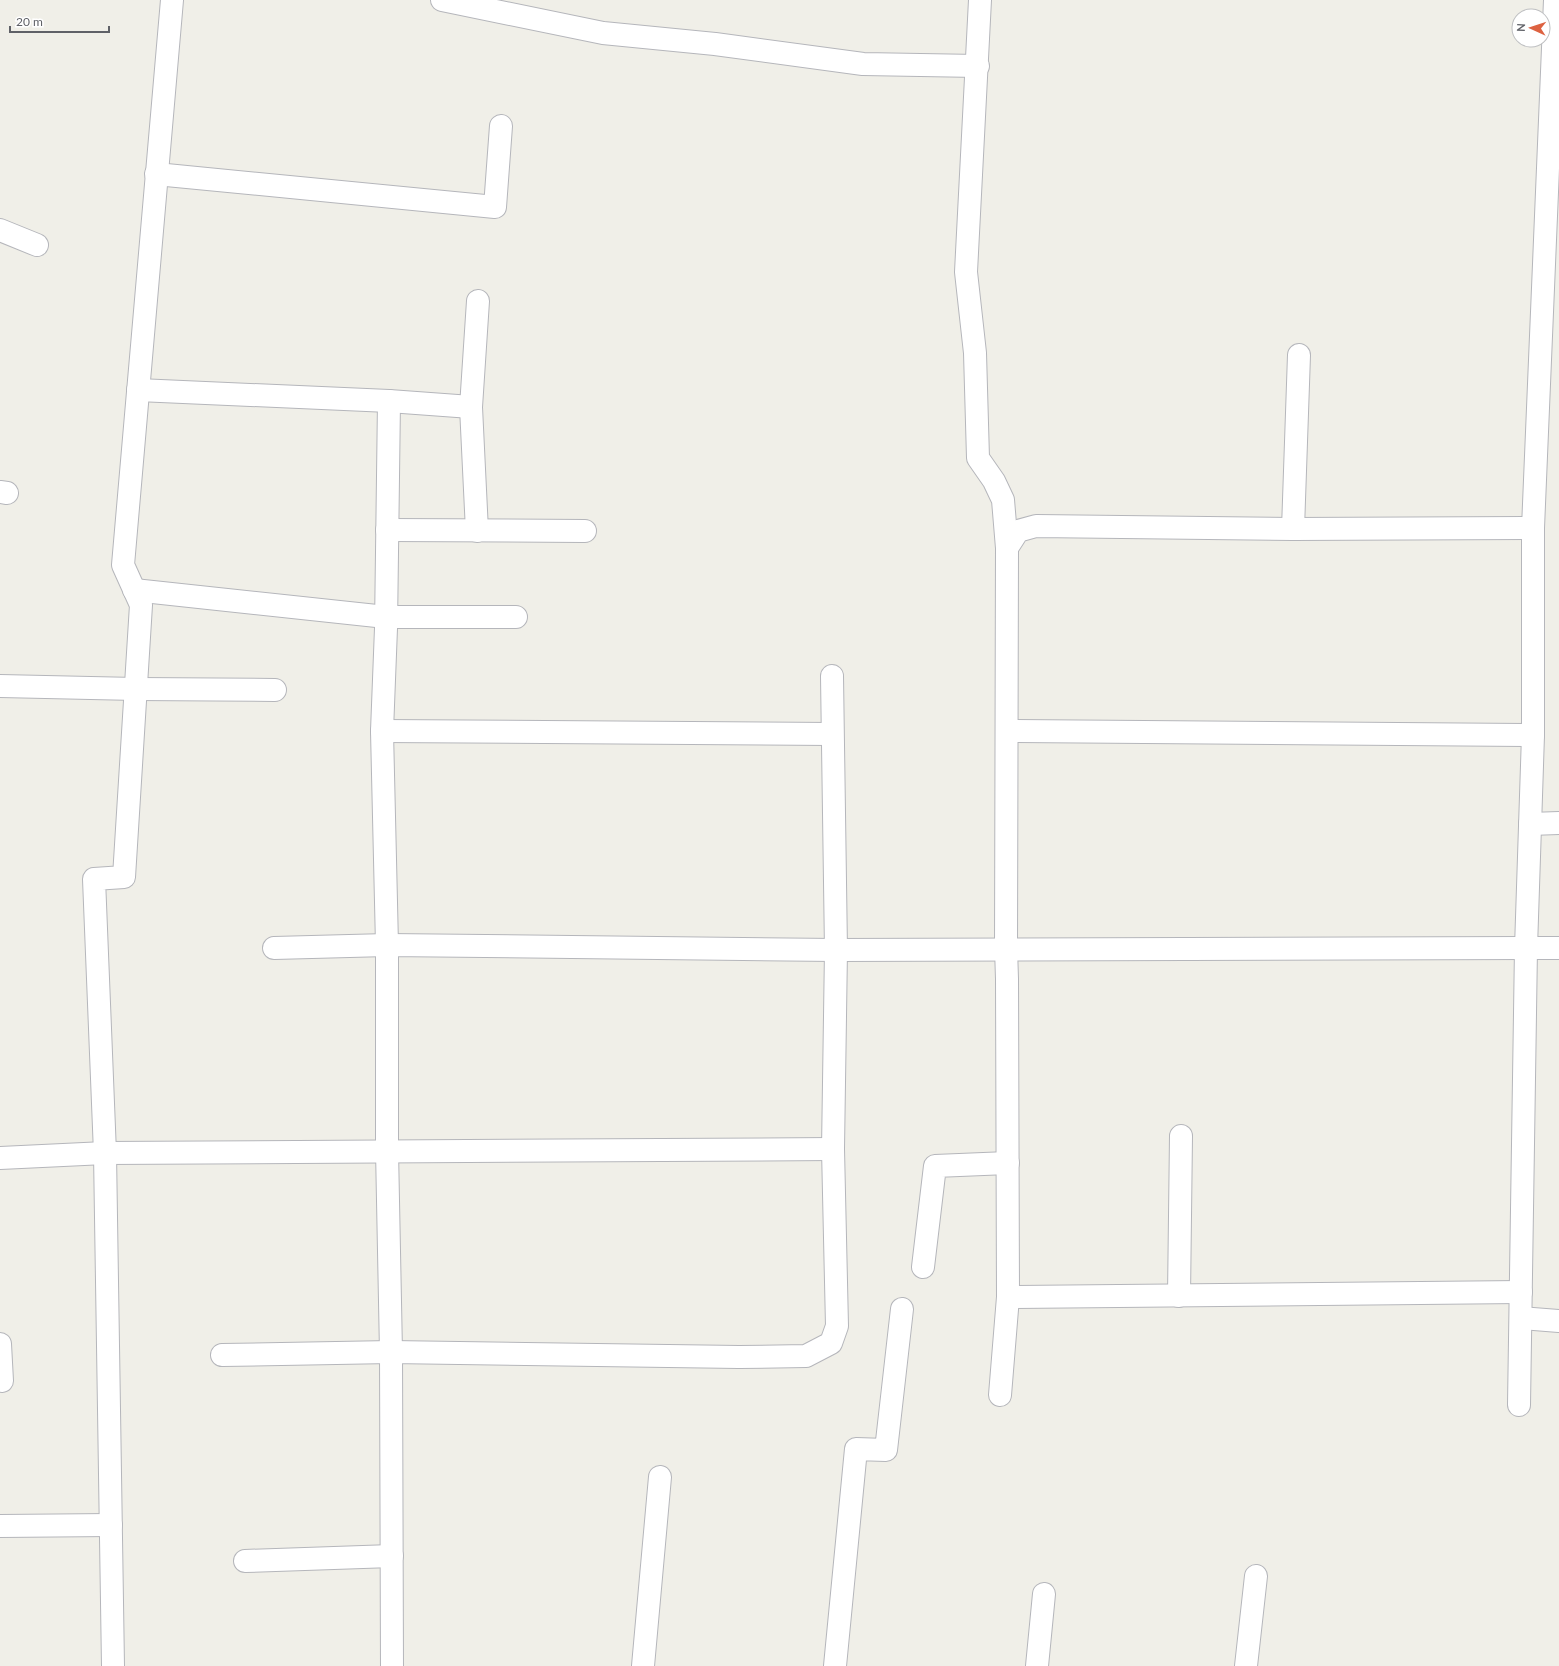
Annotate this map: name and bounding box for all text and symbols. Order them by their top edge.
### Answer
scale bar [10,8,109,34]
north arrow [1511,8,1551,48]
text: 20 m [16,14,43,29]
text: N [1514,23,1527,32]

